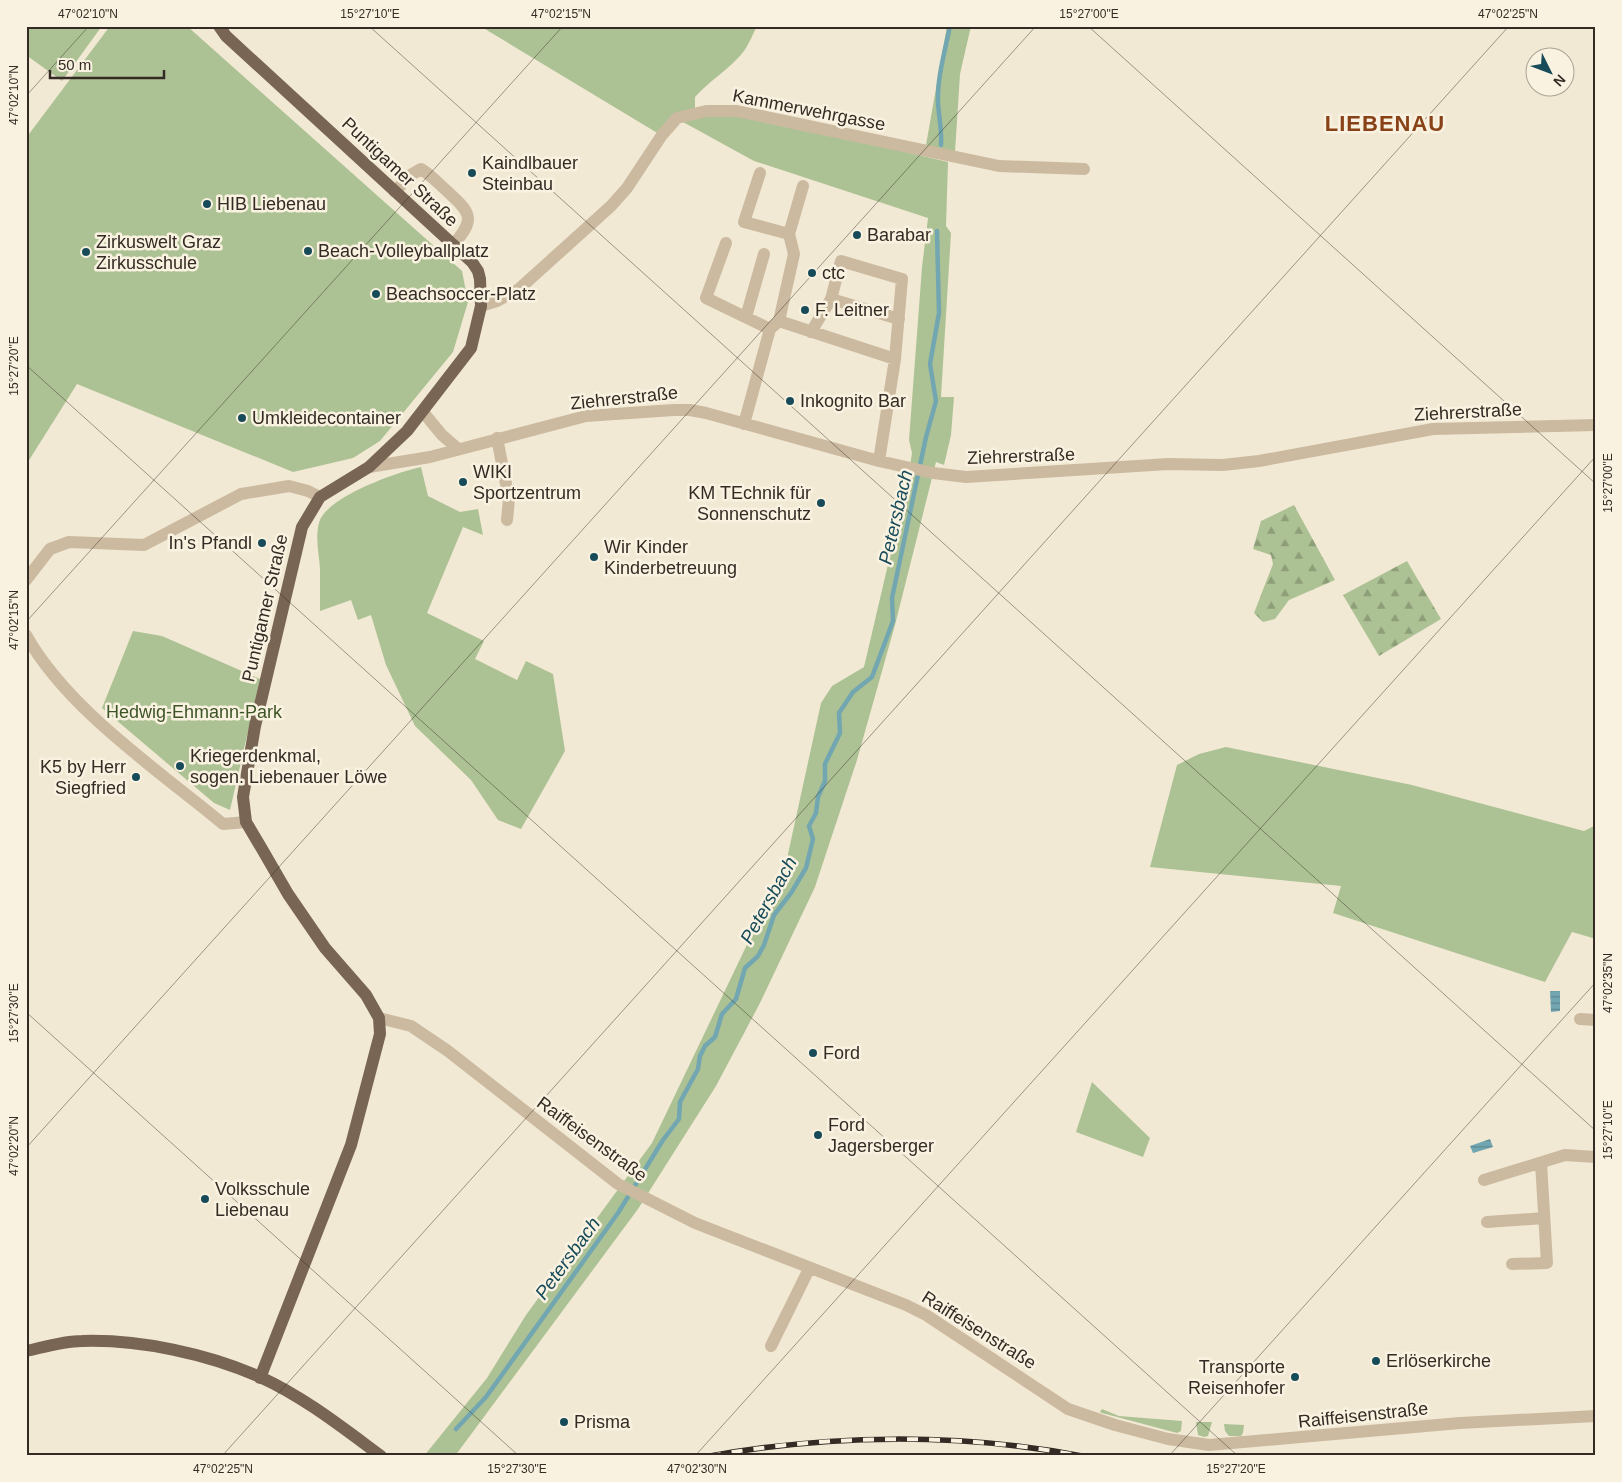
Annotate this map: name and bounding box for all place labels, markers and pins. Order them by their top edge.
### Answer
place label: Kaindlbauer Steinbau [482,153,578,194]
marker: Kaindlbauer Steinbau [466,167,478,179]
place label: HIB Liebenau [217,194,326,214]
marker: HIB Liebenau [201,198,213,210]
place label: Barabar [867,225,931,245]
marker: Barabar [851,229,863,241]
place label: Zirkuswelt Graz Zirkusschule [96,232,221,273]
place label: Beach-Volleyballplatz [318,241,489,261]
marker: Beach-Volleyballplatz [302,245,314,257]
marker: Zirkuswelt Graz Zirkusschule [80,246,92,258]
place label: ctc [822,263,845,283]
marker: ctc [806,267,818,279]
place label: Beachsoccer-Platz [386,284,536,304]
marker: Beachsoccer-Platz [370,288,382,300]
place label: F. Leitner [815,300,889,320]
marker: F. Leitner [799,304,811,316]
place label: Inkognito Bar [800,391,906,411]
marker: Inkognito Bar [784,395,796,407]
place label: Umkleidecontainer [252,408,401,428]
marker: Umkleidecontainer [236,412,248,424]
place label: WIKI Sportzentrum [473,462,581,503]
marker: WIKI Sportzentrum [457,476,469,488]
place label: KM TEchnik für Sonnenschutz [688,483,811,524]
marker: KM TEchnik für Sonnenschutz [815,497,827,509]
place label: In's Pfandl [169,533,252,553]
marker: In's Pfandl [256,537,268,549]
place label: Wir Kinder Kinderbetreuung [604,537,737,578]
marker: Wir Kinder Kinderbetreuung [588,551,600,563]
place label: Kriegerdenkmal, sogen. Liebenauer Löwe [190,746,387,787]
place label: K5 by Herr Siegfried [40,757,126,798]
marker: Kriegerdenkmal, sogen. Liebenauer Löwe [174,760,186,772]
marker: K5 by Herr Siegfried [130,771,142,783]
place label: Ford [823,1043,860,1063]
marker: Ford [807,1047,819,1059]
place label: Ford Jagersberger [828,1115,934,1156]
marker: Ford Jagersberger [812,1129,824,1141]
place label: Volksschule Liebenau [215,1179,310,1220]
marker: Volksschule Liebenau [199,1193,211,1205]
place label: Erlöserkirche [1386,1351,1491,1371]
marker: Erlöserkirche [1370,1355,1382,1367]
place label: Transporte Reisenhofer [1188,1357,1285,1398]
marker: Transporte Reisenhofer [1289,1371,1301,1383]
place label: Prisma [574,1412,631,1432]
marker: Prisma [558,1416,570,1428]

